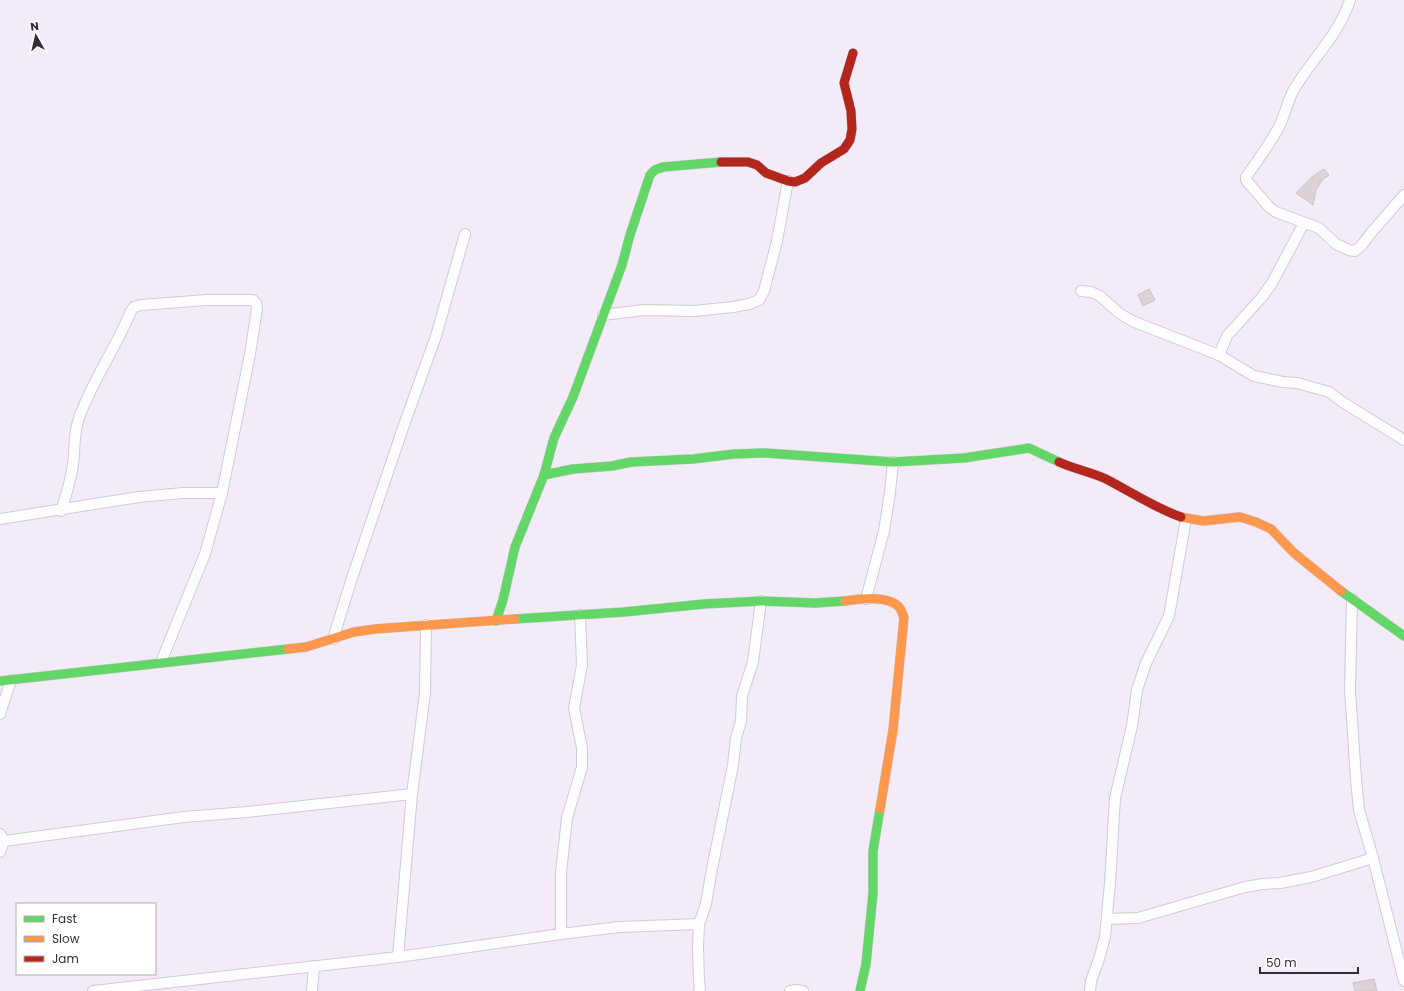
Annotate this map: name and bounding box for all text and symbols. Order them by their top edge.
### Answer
north arrow [16,16,56,56]
text: N [29,18,40,35]
legend [16,903,156,975]
text: Fast [52,910,77,927]
text: Slow [52,930,80,947]
scale bar [1260,949,1358,975]
text: Jam [52,950,79,967]
text: 50 m [1266,954,1297,971]

